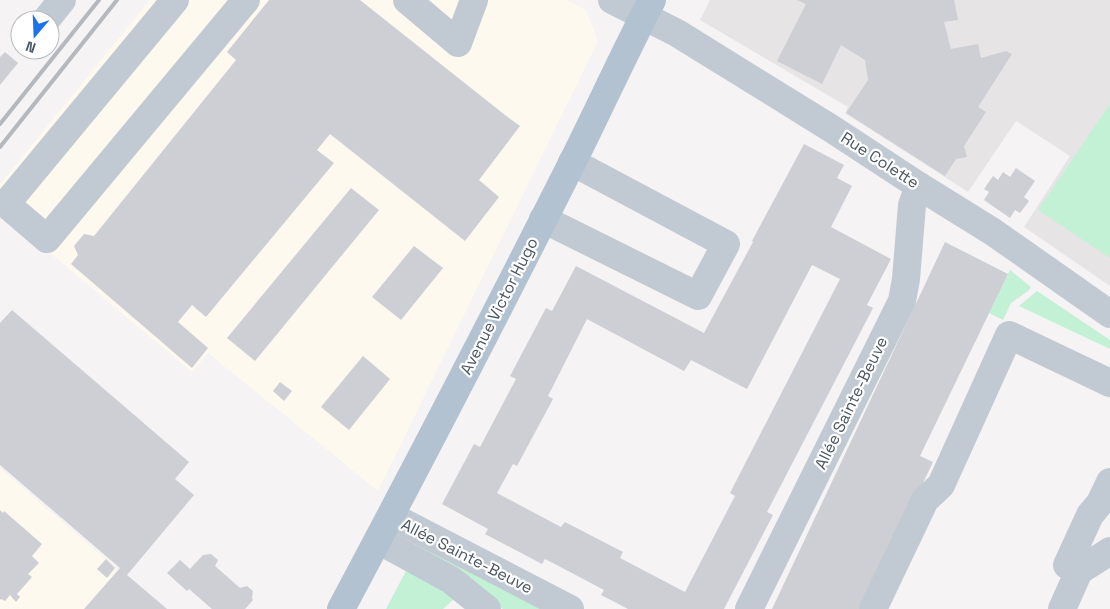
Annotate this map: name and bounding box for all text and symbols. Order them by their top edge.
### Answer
north arrow [10,10,60,60]
text: N [23,37,38,57]
street label: Rue Colette [837,127,923,193]
street label: Avenue Victor Hugo [455,234,543,378]
street label: Allée Sainte-Beuve [810,333,892,473]
street label: Allée Sainte-Beuve [398,514,536,598]

